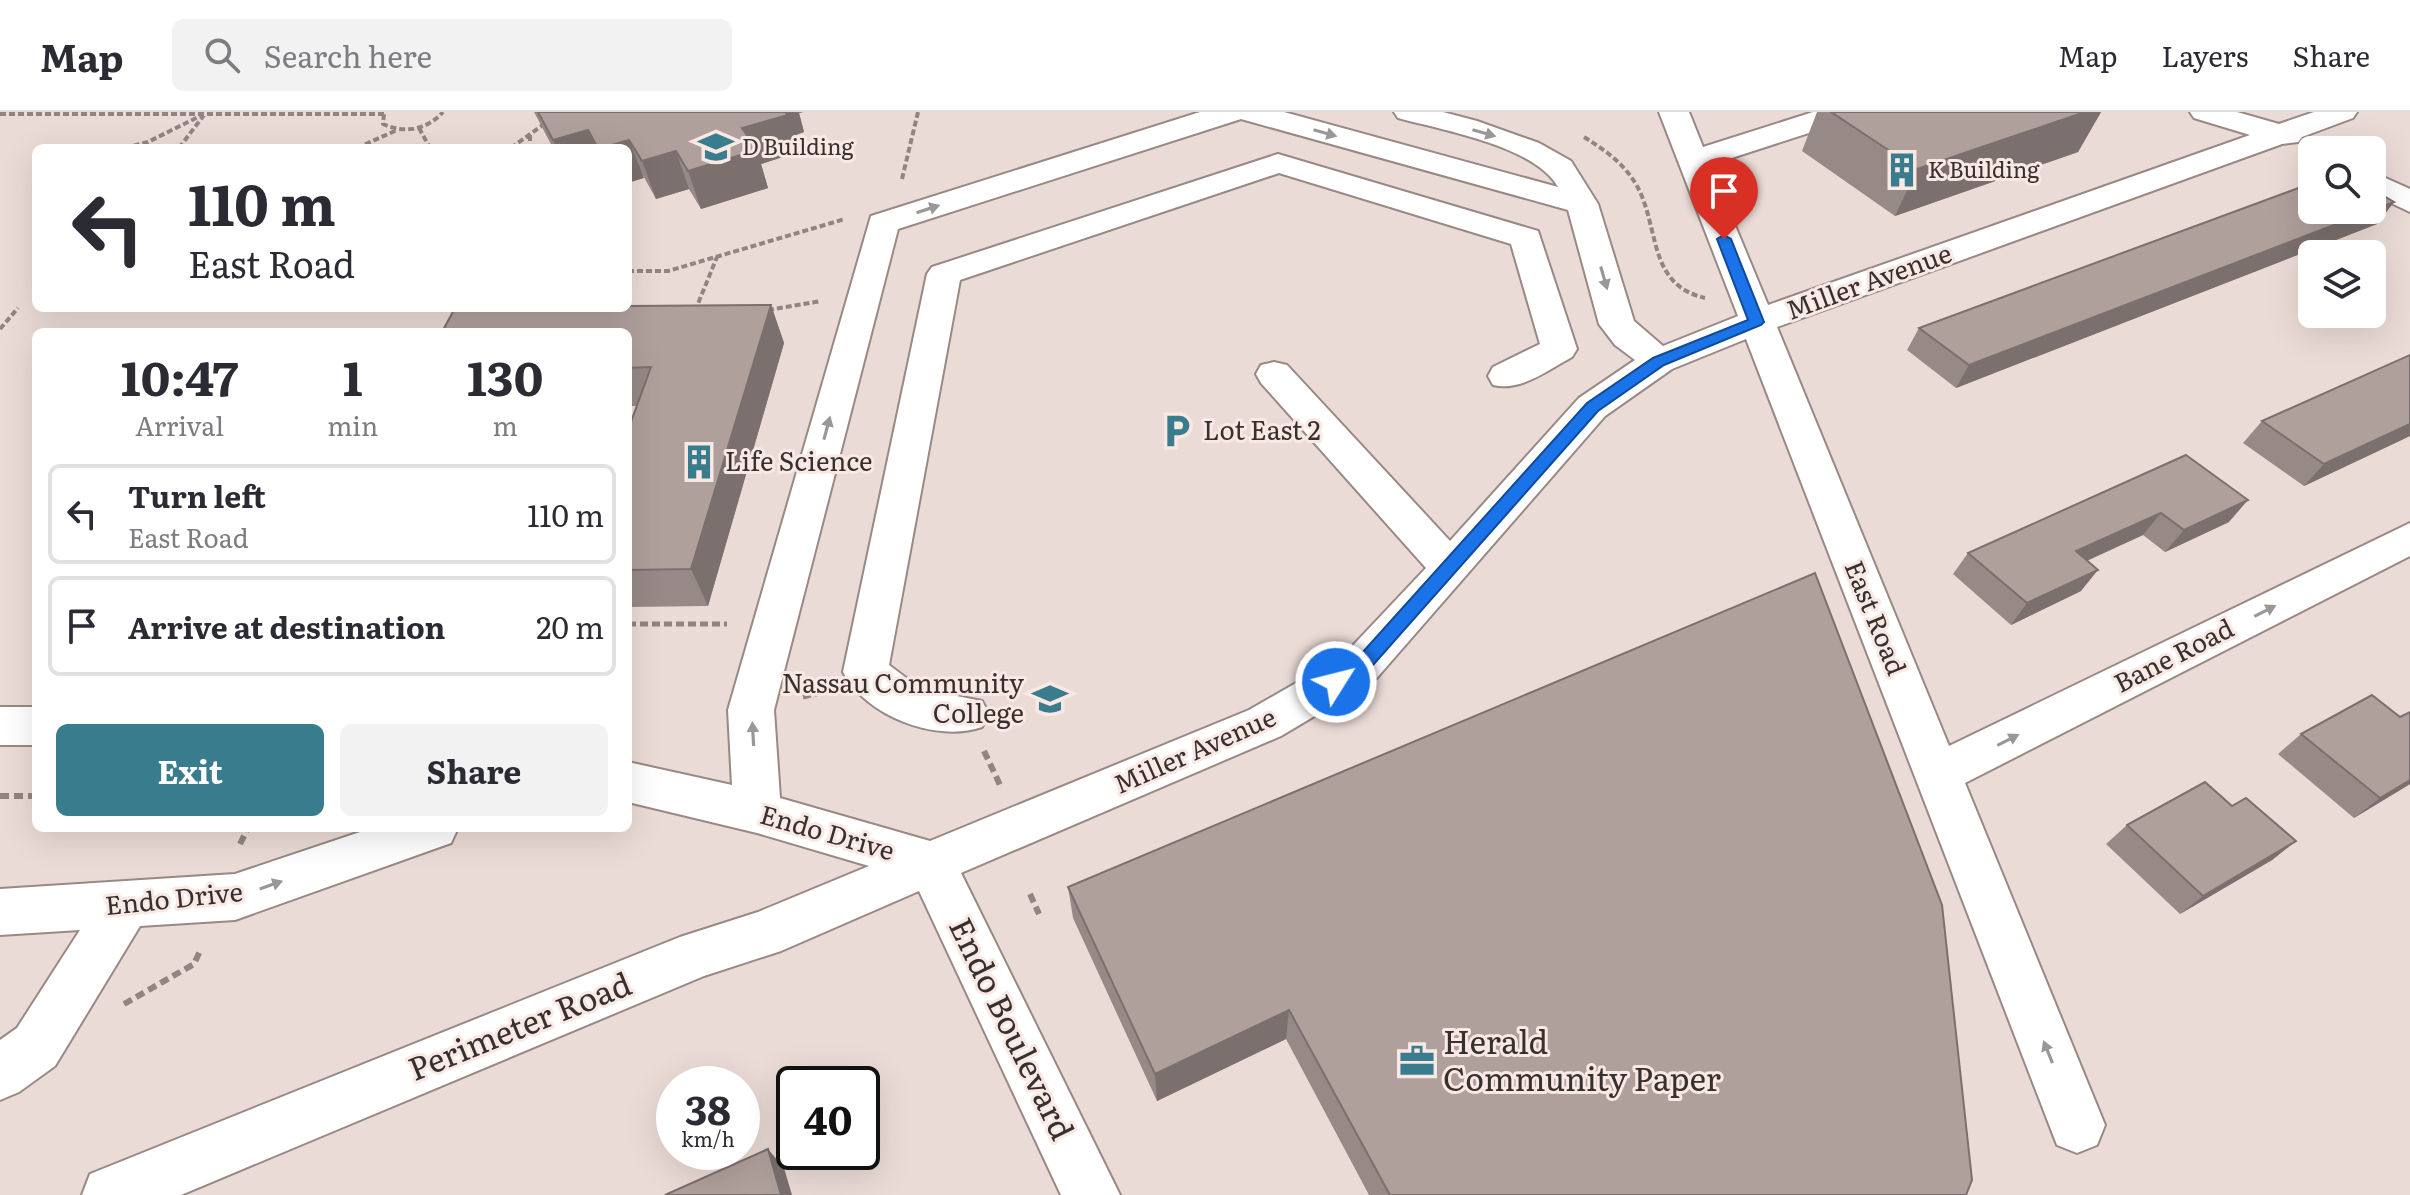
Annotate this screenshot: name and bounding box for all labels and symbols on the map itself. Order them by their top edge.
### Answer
one-way arrow [1314,127,1338,140]
one-way arrow [1473,127,1497,140]
school or university icon: D Building [697,128,735,166]
place label: D Building [742,129,855,162]
building icon: K Building [1883,151,1921,189]
place label: K Building [1928,152,2040,185]
pin [1690,157,1758,239]
one-way arrow [916,202,940,214]
street label: Miller Avenue [1780,232,1956,328]
one-way arrow [1598,267,1611,291]
place label: Lot East 2 [1203,409,1321,448]
parking icon: Lot East 2 [1158,412,1196,450]
one-way arrow [822,416,834,441]
place label: Life Science [725,440,873,479]
building icon: Life Science [680,443,718,481]
street label: East Road [1837,554,1918,680]
one-way arrow [2254,604,2277,617]
street label: Bane Road [2106,607,2240,701]
position arrow [1294,640,1378,724]
place label: Nassau Community College [782,662,1024,731]
school or university icon: Nassau Community College [1031,680,1069,718]
street label: Miller Avenue [1107,696,1281,802]
one-way arrow [746,721,759,746]
one-way arrow [1996,733,2019,746]
street label: Endo Drive [756,793,899,868]
street label: Endo Drive [103,870,244,923]
one-way arrow [259,878,283,890]
street label: Endo Boulevard [939,908,1088,1147]
street label: Perimeter Road [400,958,638,1091]
place label: Herald Community Paper [1443,1016,1721,1101]
one-way arrow [2041,1040,2054,1064]
office icon: Herald Community Paper [1398,1042,1436,1080]
speed limit sign: 40 [776,1066,880,1170]

